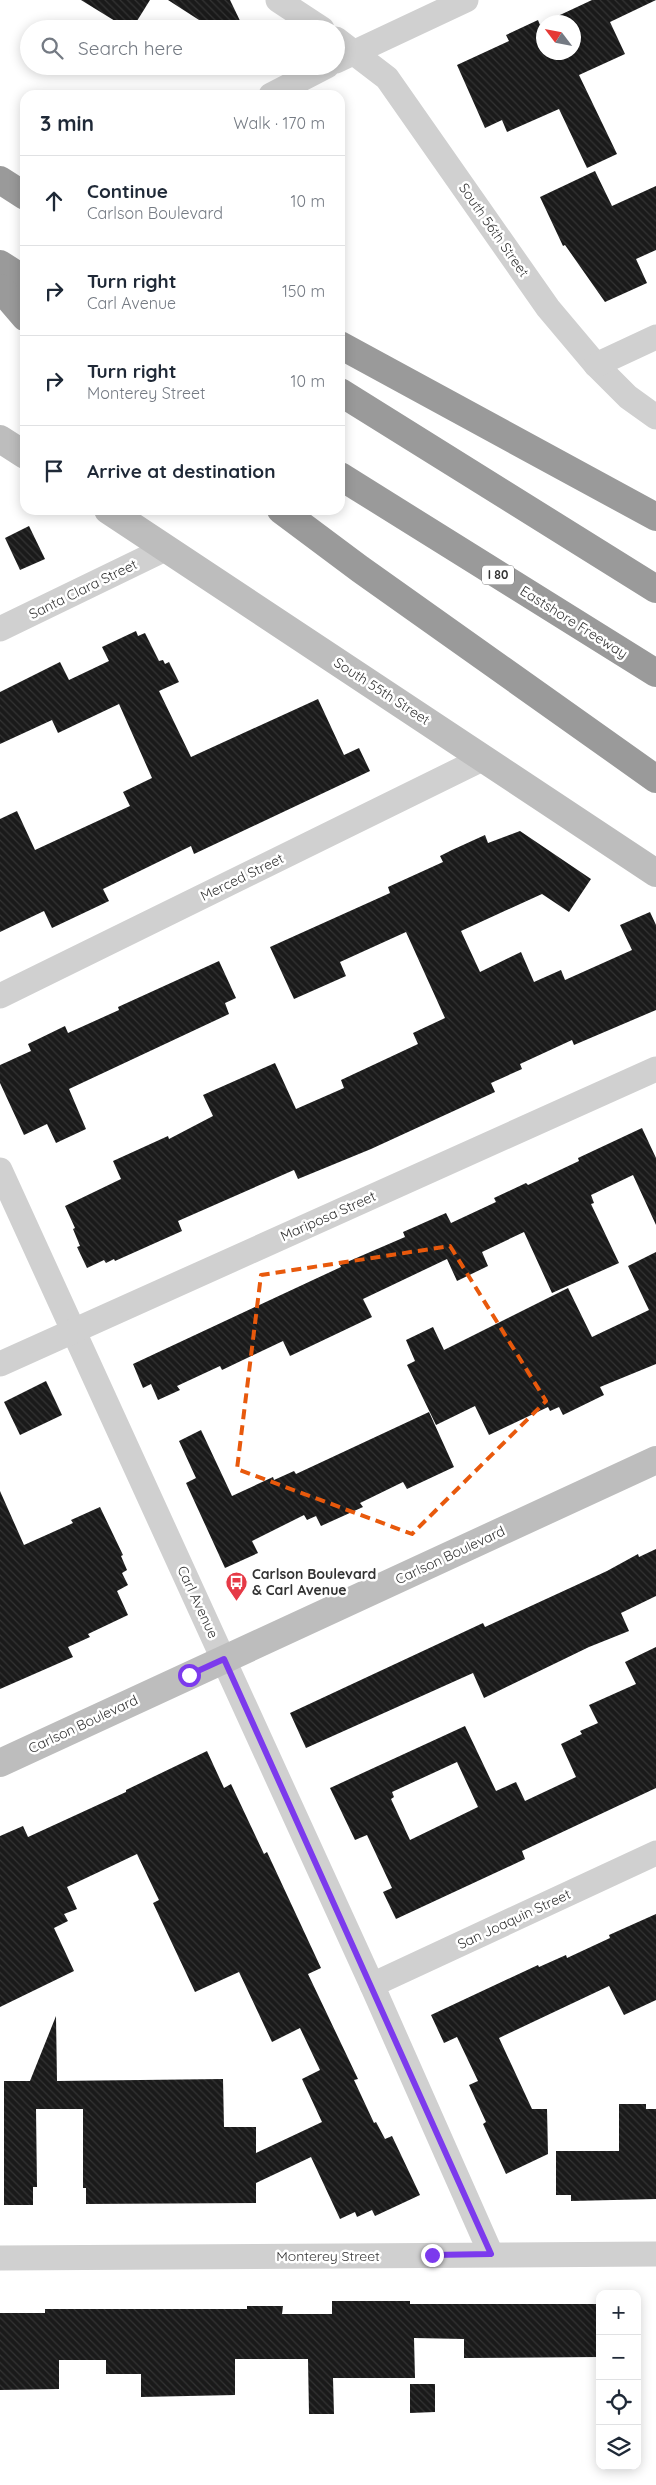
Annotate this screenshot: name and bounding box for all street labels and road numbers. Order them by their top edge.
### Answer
street label: South 56th Street [455,179,533,281]
street label: Santa Clara Street [26,555,140,623]
road number: I 80 [482,566,514,584]
street label: Eastshore Freeway [517,582,631,662]
street label: South 55th Street [331,653,434,729]
street label: Merced Street [197,849,287,905]
street label: Mariposa Street [277,1187,379,1245]
street label: Carlson Boulevard [392,1522,508,1588]
street label: Carl Avenue [173,1563,223,1641]
street label: Carlson Boulevard [25,1691,141,1757]
street label: San Joaquin Street [455,1885,574,1953]
street label: Monterey Street [276,2247,380,2265]

